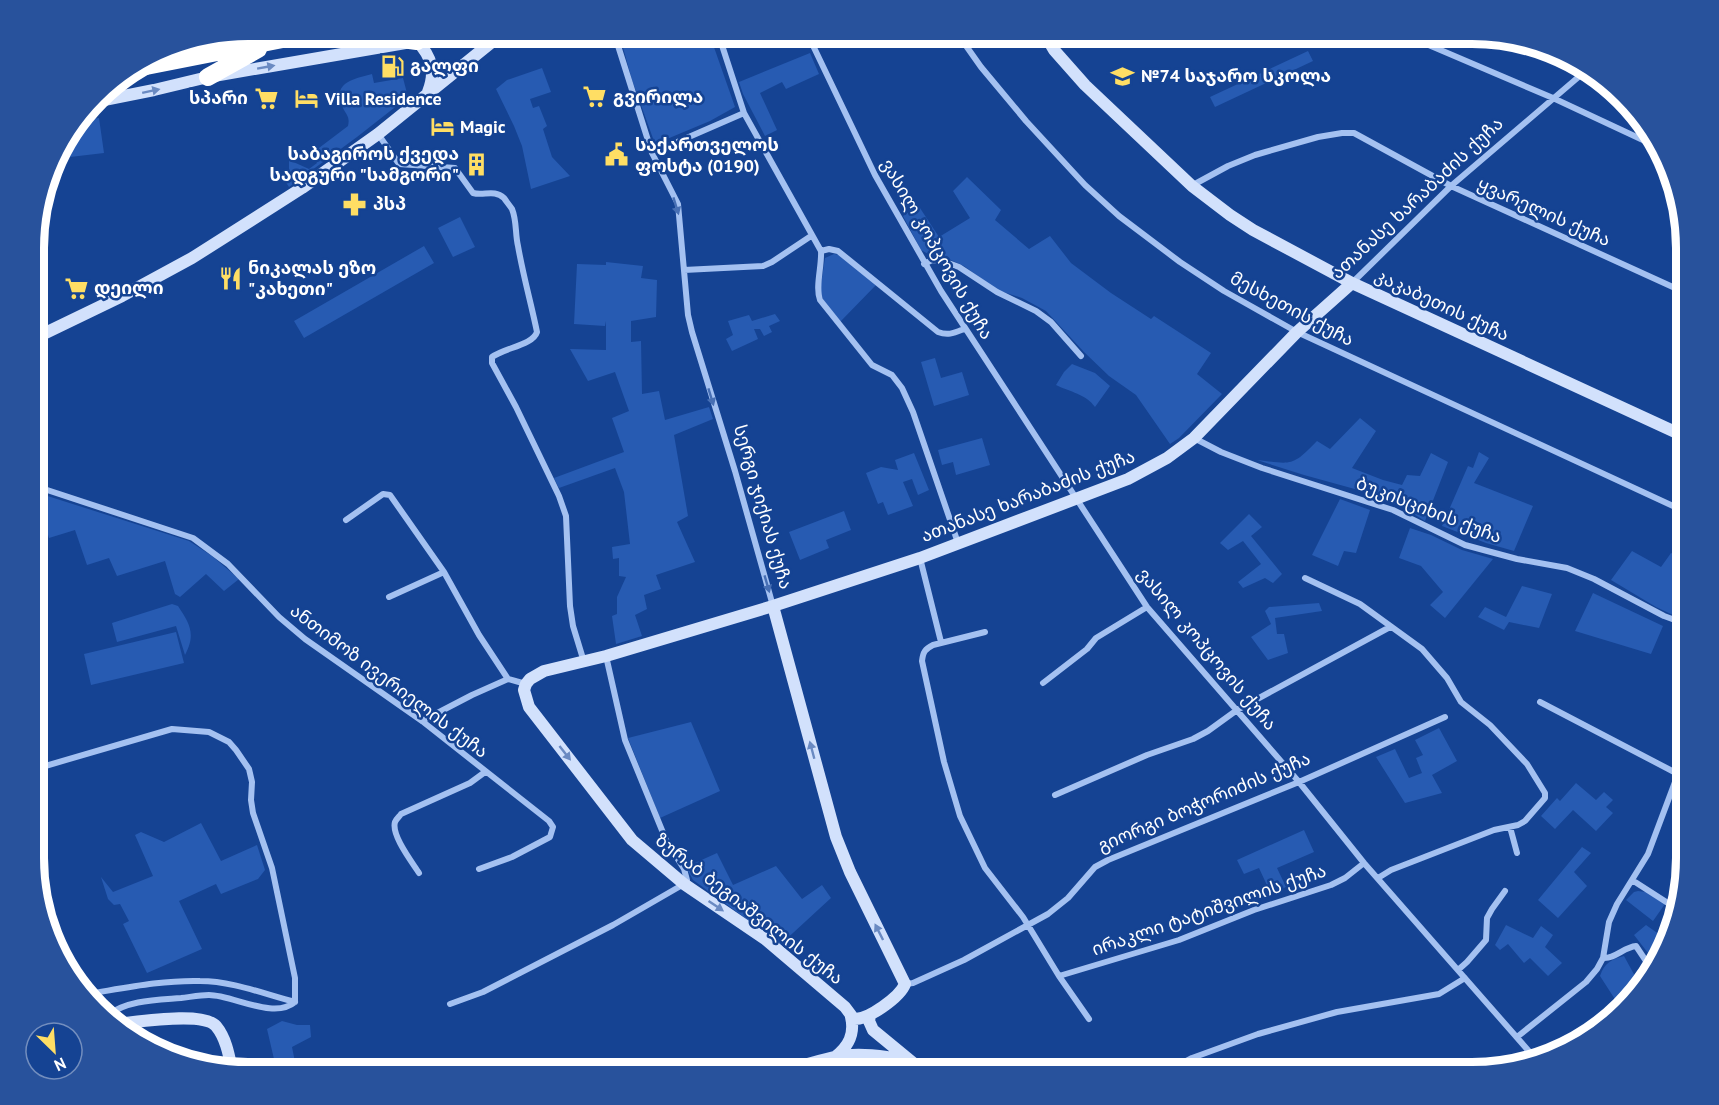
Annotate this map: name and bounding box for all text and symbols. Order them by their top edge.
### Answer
fuel station icon: გალფი [379,53,405,79]
place label: გალფი [410,54,479,77]
one-way arrow [256,63,275,72]
school or university icon: №74 საჯარო სკოლა [1110,63,1136,89]
place label: №74 საჯარო სკოლა [1141,64,1331,87]
supermarket icon: გვირილა [582,84,608,110]
supermarket icon: სპარი [253,85,279,111]
place label: გვირილა [613,85,703,108]
one-way arrow [142,86,161,95]
place label: სპარი [189,86,248,109]
hotel icon: Villa Residence [294,86,320,112]
place label: Villa Residence [324,87,442,110]
street label: ათანასე ხარაბაძის ქუჩა [1326,112,1508,284]
hotel icon: Magic [429,114,455,140]
place label: Magic [460,115,506,138]
place label: საქართველოს ფოსტა (0190) [635,133,779,177]
place label: საბაგიროს ქვედა სადგური "სამგორი" [270,142,459,186]
public building icon: საქართველოს ფოსტა (0190) [604,142,630,168]
building icon: საბაგიროს ქვედა სადგური "სამგორი" [464,151,490,177]
street label: ვასილ კოპცოვის ქუჩა [876,154,999,343]
street label: ყვარელის ქუჩა [1474,172,1614,251]
pharmacy icon: პსპ [342,191,368,217]
place label: პსპ [373,192,406,215]
one-way arrow [672,197,682,215]
place label: ნიკალას ეზო "კახეთი" [248,256,376,300]
street label: კაკაბეთის ქუჩა [1371,263,1513,346]
restaurant icon: ნიკალას ეზო "კახეთი" [217,265,243,291]
street label: მესხეთის ქუჩა [1226,266,1358,351]
supermarket icon: დეილი [63,275,89,301]
place label: დეილი [94,276,164,299]
one-way arrow [707,388,716,406]
street label: სერგი ჯიქიას ქუჩა [729,422,798,592]
street label: ათანასე ხარაბაძის ქუჩა [918,444,1138,547]
street label: ბუკისციხის ქუჩა [1353,471,1505,548]
street label: ვასილ კოპცოვის ქუჩა [1133,563,1282,735]
one-way arrow [762,575,772,593]
street label: ანთიმოზ ივერიელის ქუჩა [286,599,493,763]
one-way arrow [807,741,816,759]
one-way arrow [559,745,571,761]
street label: გიორგი ბოჭორიძის ქუჩა [1094,746,1314,857]
street label: ზურაბ ბეგიაშვილის ქუჩა [651,828,848,989]
street label: ირაკლი ტატიშვილის ქუჩა [1089,859,1329,960]
one-way arrow [707,900,723,912]
one-way arrow [874,923,884,940]
north arrow [24,1021,84,1081]
text: N [51,1053,69,1076]

